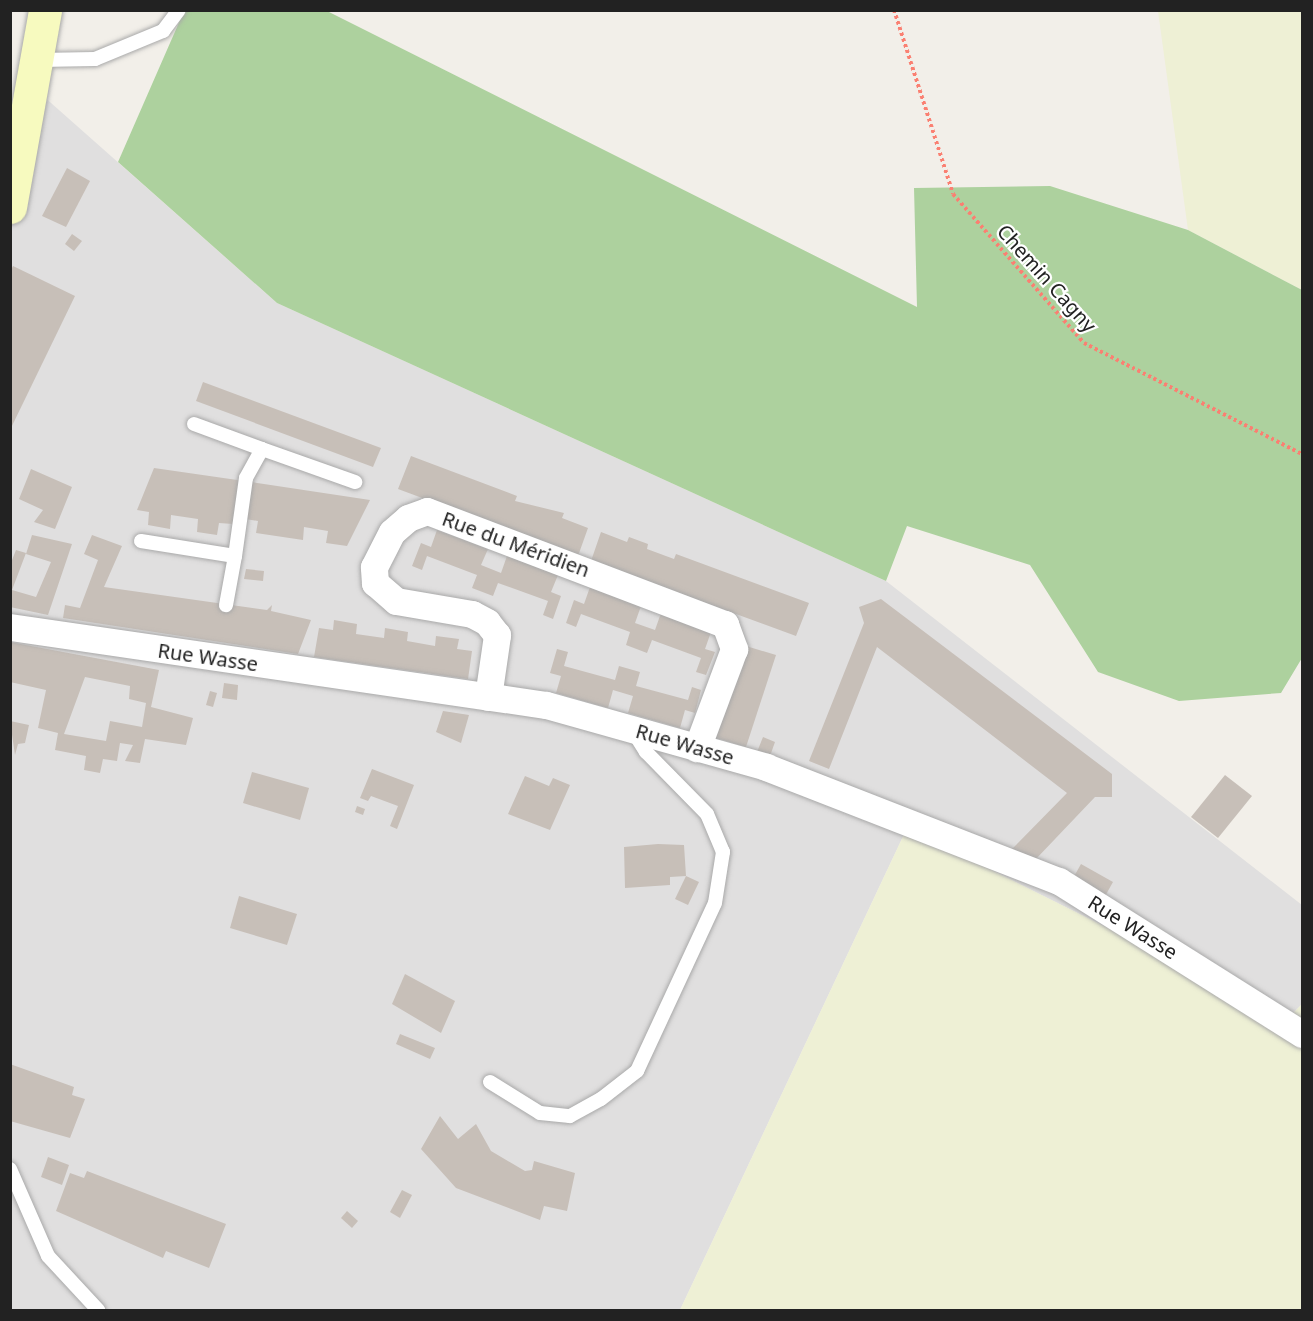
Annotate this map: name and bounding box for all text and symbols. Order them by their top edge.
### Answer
street label: Chemin Cagny [992,219,1102,337]
street label: Rue du Méridien [439,506,593,582]
street label: Rue Wasse [156,638,260,676]
street label: Rue Wasse [633,719,737,769]
street label: Rue Wasse [1084,890,1182,964]

